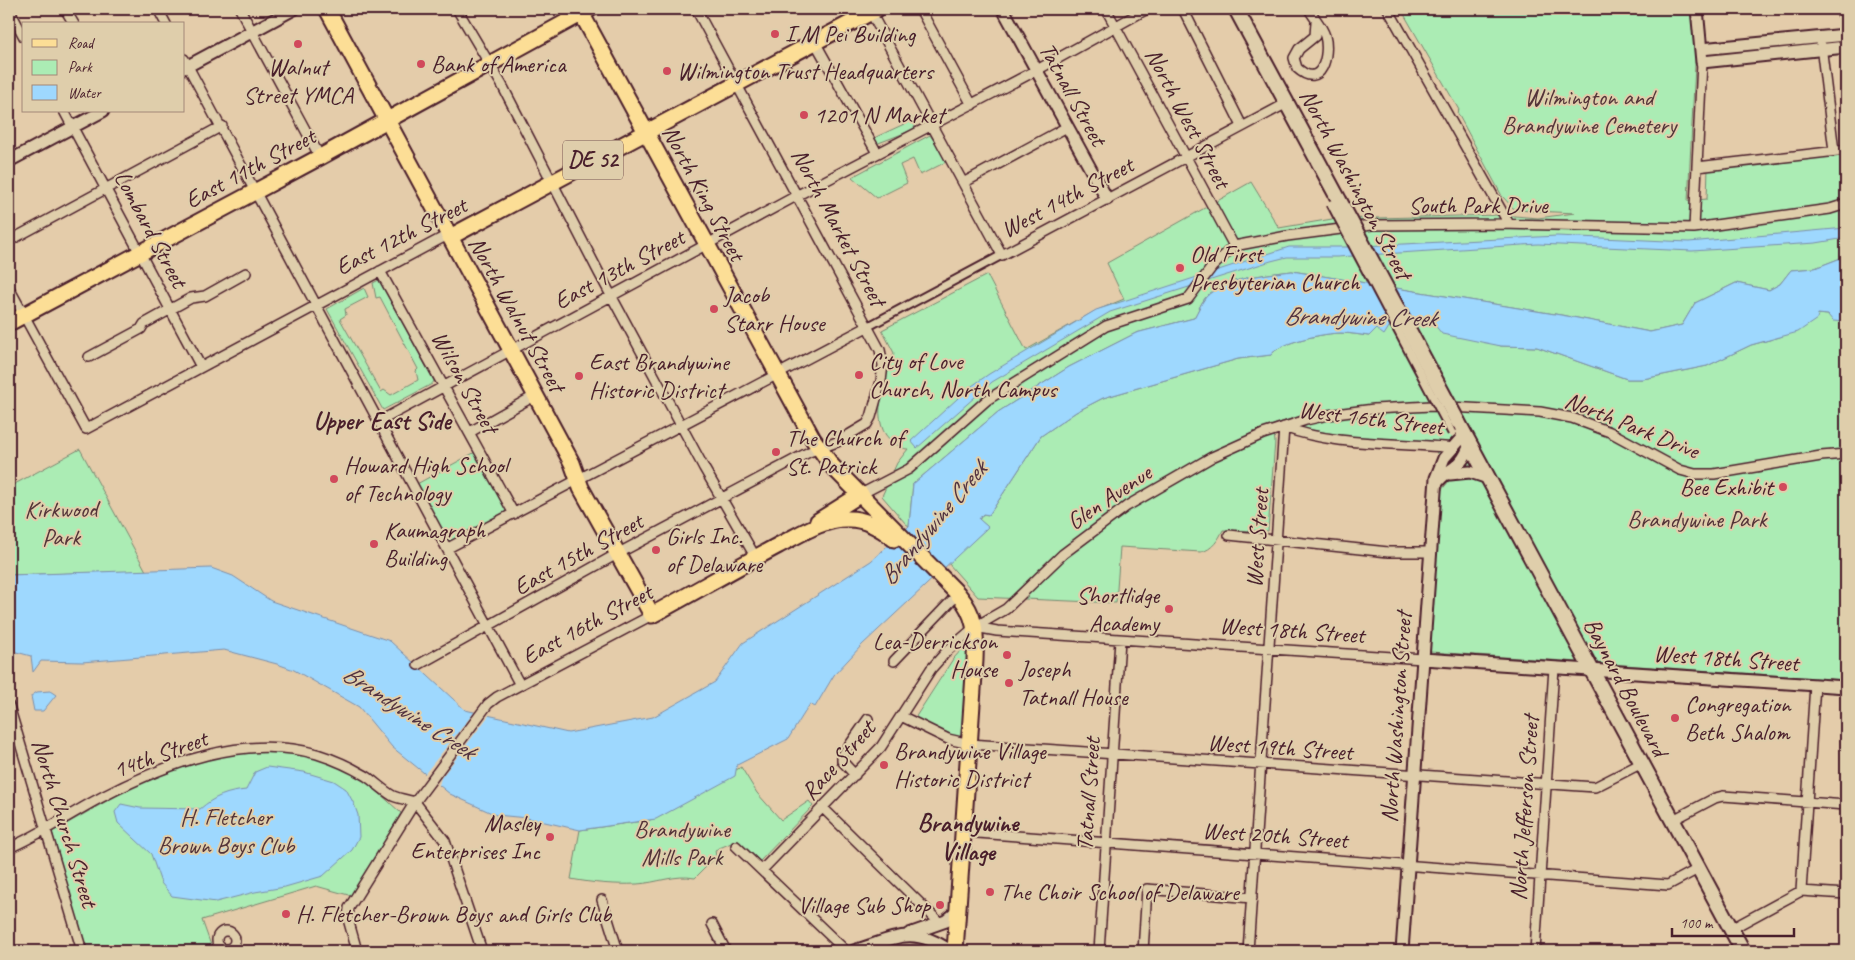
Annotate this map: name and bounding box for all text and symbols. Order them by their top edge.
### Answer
place label: I M Pei Building [785,19,917,49]
legend [22,22,185,112]
marker: I M Pei Building [769,28,781,40]
text: Road [68,34,95,53]
street label: Tatnall Street [1032,37,1115,153]
marker: Walnut Street YMCA [292,38,304,50]
street label: North West Street [1138,43,1238,195]
place label: Bank of America [431,49,567,79]
place label: Walnut Street YMCA [243,52,354,110]
place label: Wilmington Trust Headquarters [677,56,935,86]
text: Park [68,58,93,77]
marker: Bank of America [415,58,427,70]
marker: Wilmington Trust Headquarters [661,65,673,77]
park label: Wilmington and Brandywine Cemetery [1502,82,1678,140]
text: Water [68,84,102,103]
street label: North Washington Street [1293,84,1420,287]
place label: 1201 N Market [814,100,947,130]
marker: 1201 N Market [798,109,810,121]
street label: East 11th Street [180,120,322,215]
street label: North King Street [656,120,753,268]
road number: DE 52 [563,140,623,180]
street label: North Market Street [785,143,895,314]
street label: West 14th Street [996,149,1140,244]
street label: Lombard Street [108,166,195,294]
street label: East 12th Street [330,189,473,282]
street label: South Park Drive [1408,190,1550,220]
street label: East 13th Street [549,221,691,316]
street label: North Walnut Street [462,231,573,400]
place label: Old First Presbyterian Church [1190,239,1361,297]
marker: Old First Presbyterian Church [1174,262,1186,274]
place label: Jacob Starr House [723,280,827,338]
water label: Brandywine Creek [1284,300,1440,334]
marker: Jacob Starr House [708,303,720,315]
street label: Wilson Street [425,326,507,441]
place label: City of Love Church, North Campus [869,346,1058,404]
place label: East Brandywine Historic District [589,347,731,405]
marker: City of Love Church, North Campus [853,369,865,381]
marker: East Brandywine Historic District [573,370,585,382]
street label: North Park Drive [1561,385,1705,466]
street label: West 16th Street [1297,394,1447,442]
district label: Upper East Side [313,405,453,437]
place label: The Church of St. Patrick [786,423,909,481]
marker: The Church of St. Patrick [770,446,782,458]
place label: Howard High School of Technology [344,450,512,508]
water label: Brandywine Creek [872,452,996,591]
street label: Glen Avenue [1061,457,1159,536]
place label: Bee Exhibit [1680,472,1775,502]
marker: Howard High School of Technology [328,473,340,485]
marker: Bee Exhibit [1777,481,1789,493]
street label: West Street [1239,486,1276,588]
park label: Kirkwood Park [25,494,101,552]
park label: Brandywine Park [1627,504,1769,534]
street label: East 15th Street [508,505,650,602]
place label: Kaumagraph Building [384,515,486,573]
place label: Girls Inc. of Delaware [666,521,764,579]
marker: Kaumagraph Building [368,538,380,550]
marker: Girls Inc. of Delaware [650,544,662,556]
street label: East 16th Street [517,576,659,671]
place label: Shortlidge Academy [1076,580,1161,638]
marker: Shortlidge Academy [1163,603,1175,615]
street label: North Washington Street [1374,608,1419,823]
street label: West 18th Street [1218,610,1368,650]
street label: Baynard Boulevard [1577,613,1677,765]
place label: Lea-Derrickson House [873,626,999,684]
street label: West 18th Street [1652,638,1802,678]
marker: Lea-Derrickson House [1001,649,1013,661]
place label: Joseph Tatnall House [1018,654,1130,712]
water label: Brandywine Creek [337,657,485,769]
marker: Joseph Tatnall House [1003,677,1015,689]
place label: Congregation Beth Shalom [1685,689,1792,747]
street label: Race Street [794,712,883,806]
street label: North Jefferson Street [1503,712,1546,901]
marker: Congregation Beth Shalom [1669,712,1681,724]
street label: 14th Street [109,722,213,785]
street label: West 19th Street [1206,727,1356,767]
street label: Tatnall Street [1069,734,1107,852]
street label: North Church Street [25,735,105,913]
place label: Brandywine Village Historic District [894,736,1048,794]
marker: Brandywine Village Historic District [878,759,890,771]
park label: H. Fletcher Brown Boys Club [158,802,296,860]
district label: Brandywine Village [918,807,1020,868]
place label: Masley Enterprises Inc [411,808,542,866]
park label: Brandywine Mills Park [634,814,732,872]
street label: West 20th Street [1201,815,1351,855]
marker: Masley Enterprises Inc [544,831,556,843]
place label: The Choir School of Delaware [1000,877,1241,907]
marker: The Choir School of Delaware [984,886,996,898]
place label: Village Sub Shop [798,890,932,920]
place label: H. Fletcher-Brown Boys and Girls Club [296,899,613,929]
marker: Village Sub Shop [934,899,946,911]
scale bar [1672,905,1795,937]
marker: H. Fletcher-Brown Boys and Girls Club [280,908,292,920]
text: 100 m [1680,914,1714,933]

